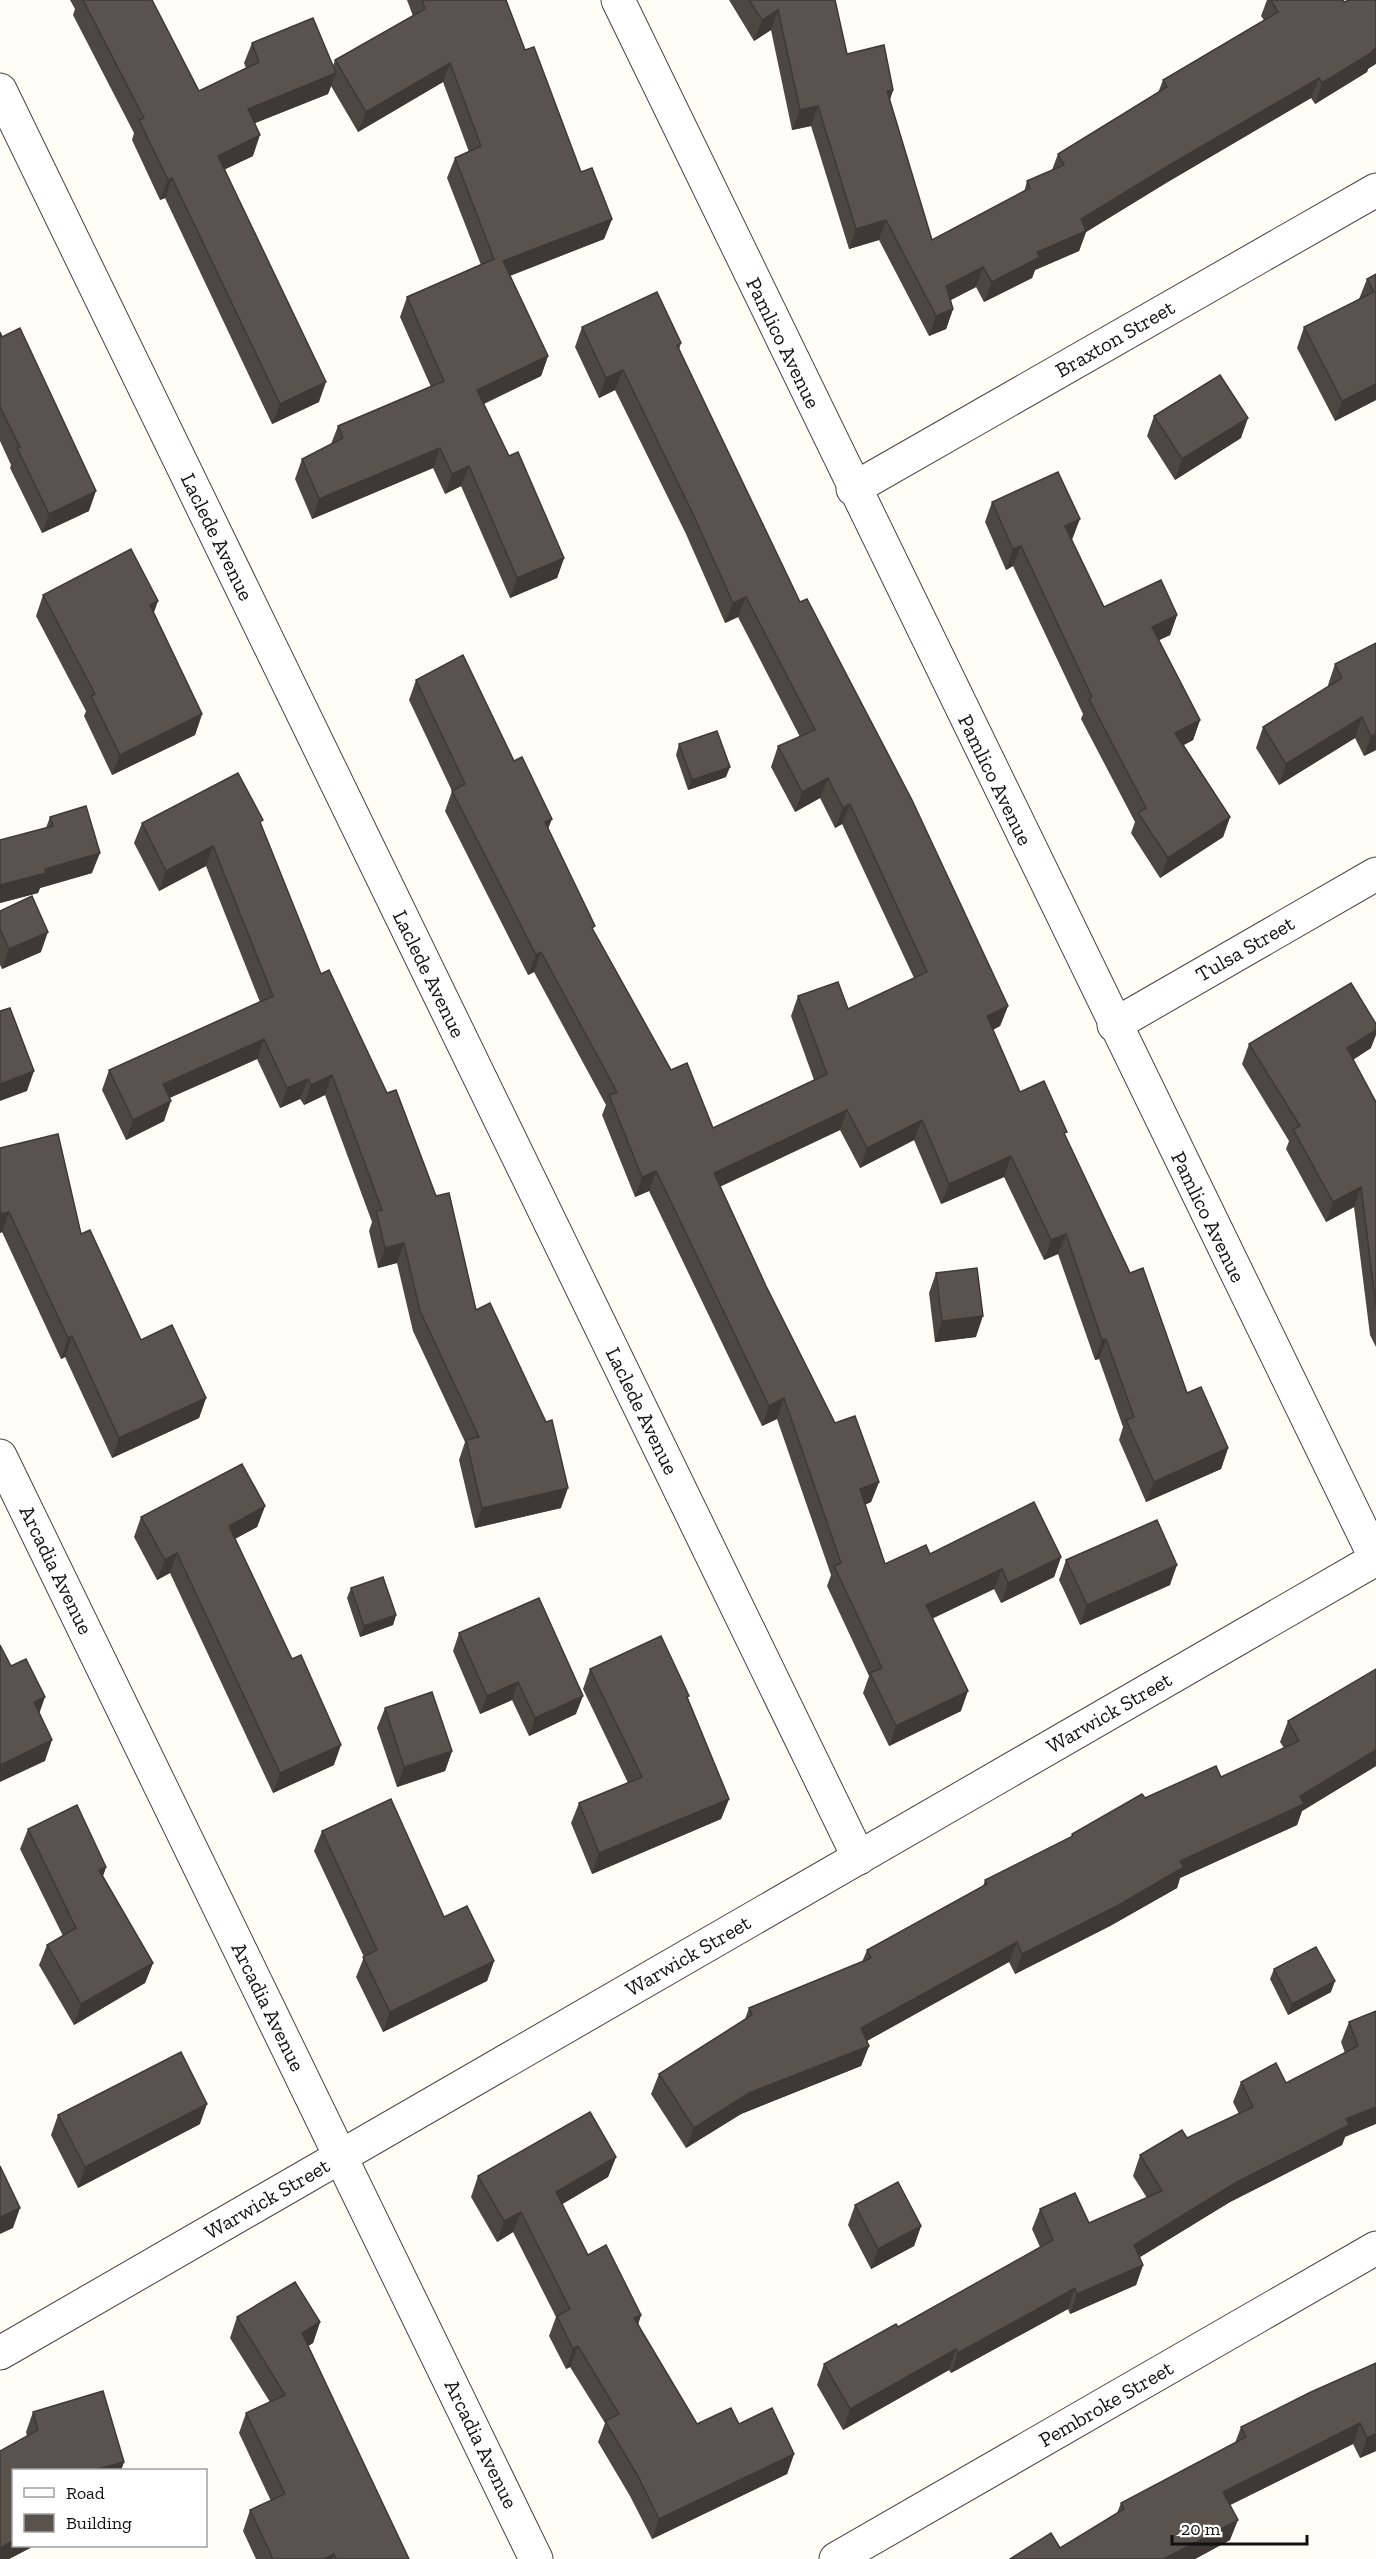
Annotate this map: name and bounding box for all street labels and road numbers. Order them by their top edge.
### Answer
street label: Pamlico Avenue [741,273,826,413]
street label: Braxton Street [1051,294,1179,383]
street label: Laclede Avenue [176,469,259,605]
street label: Pamlico Avenue [953,710,1038,850]
street label: Laclede Avenue [388,906,471,1042]
street label: Tulsa Street [1191,910,1299,987]
street label: Pamlico Avenue [1166,1147,1251,1287]
street label: Laclede Avenue [601,1343,684,1479]
street label: Arcadia Avenue [14,1501,99,1639]
street label: Warwick Street [1042,1667,1176,1758]
street label: Warwick Street [621,1910,755,2001]
street label: Arcadia Avenue [226,1938,311,2076]
street label: Warwick Street [200,2153,334,2244]
street label: Pembroke Street [1034,2355,1178,2452]
street label: Arcadia Avenue [439,2375,524,2513]

